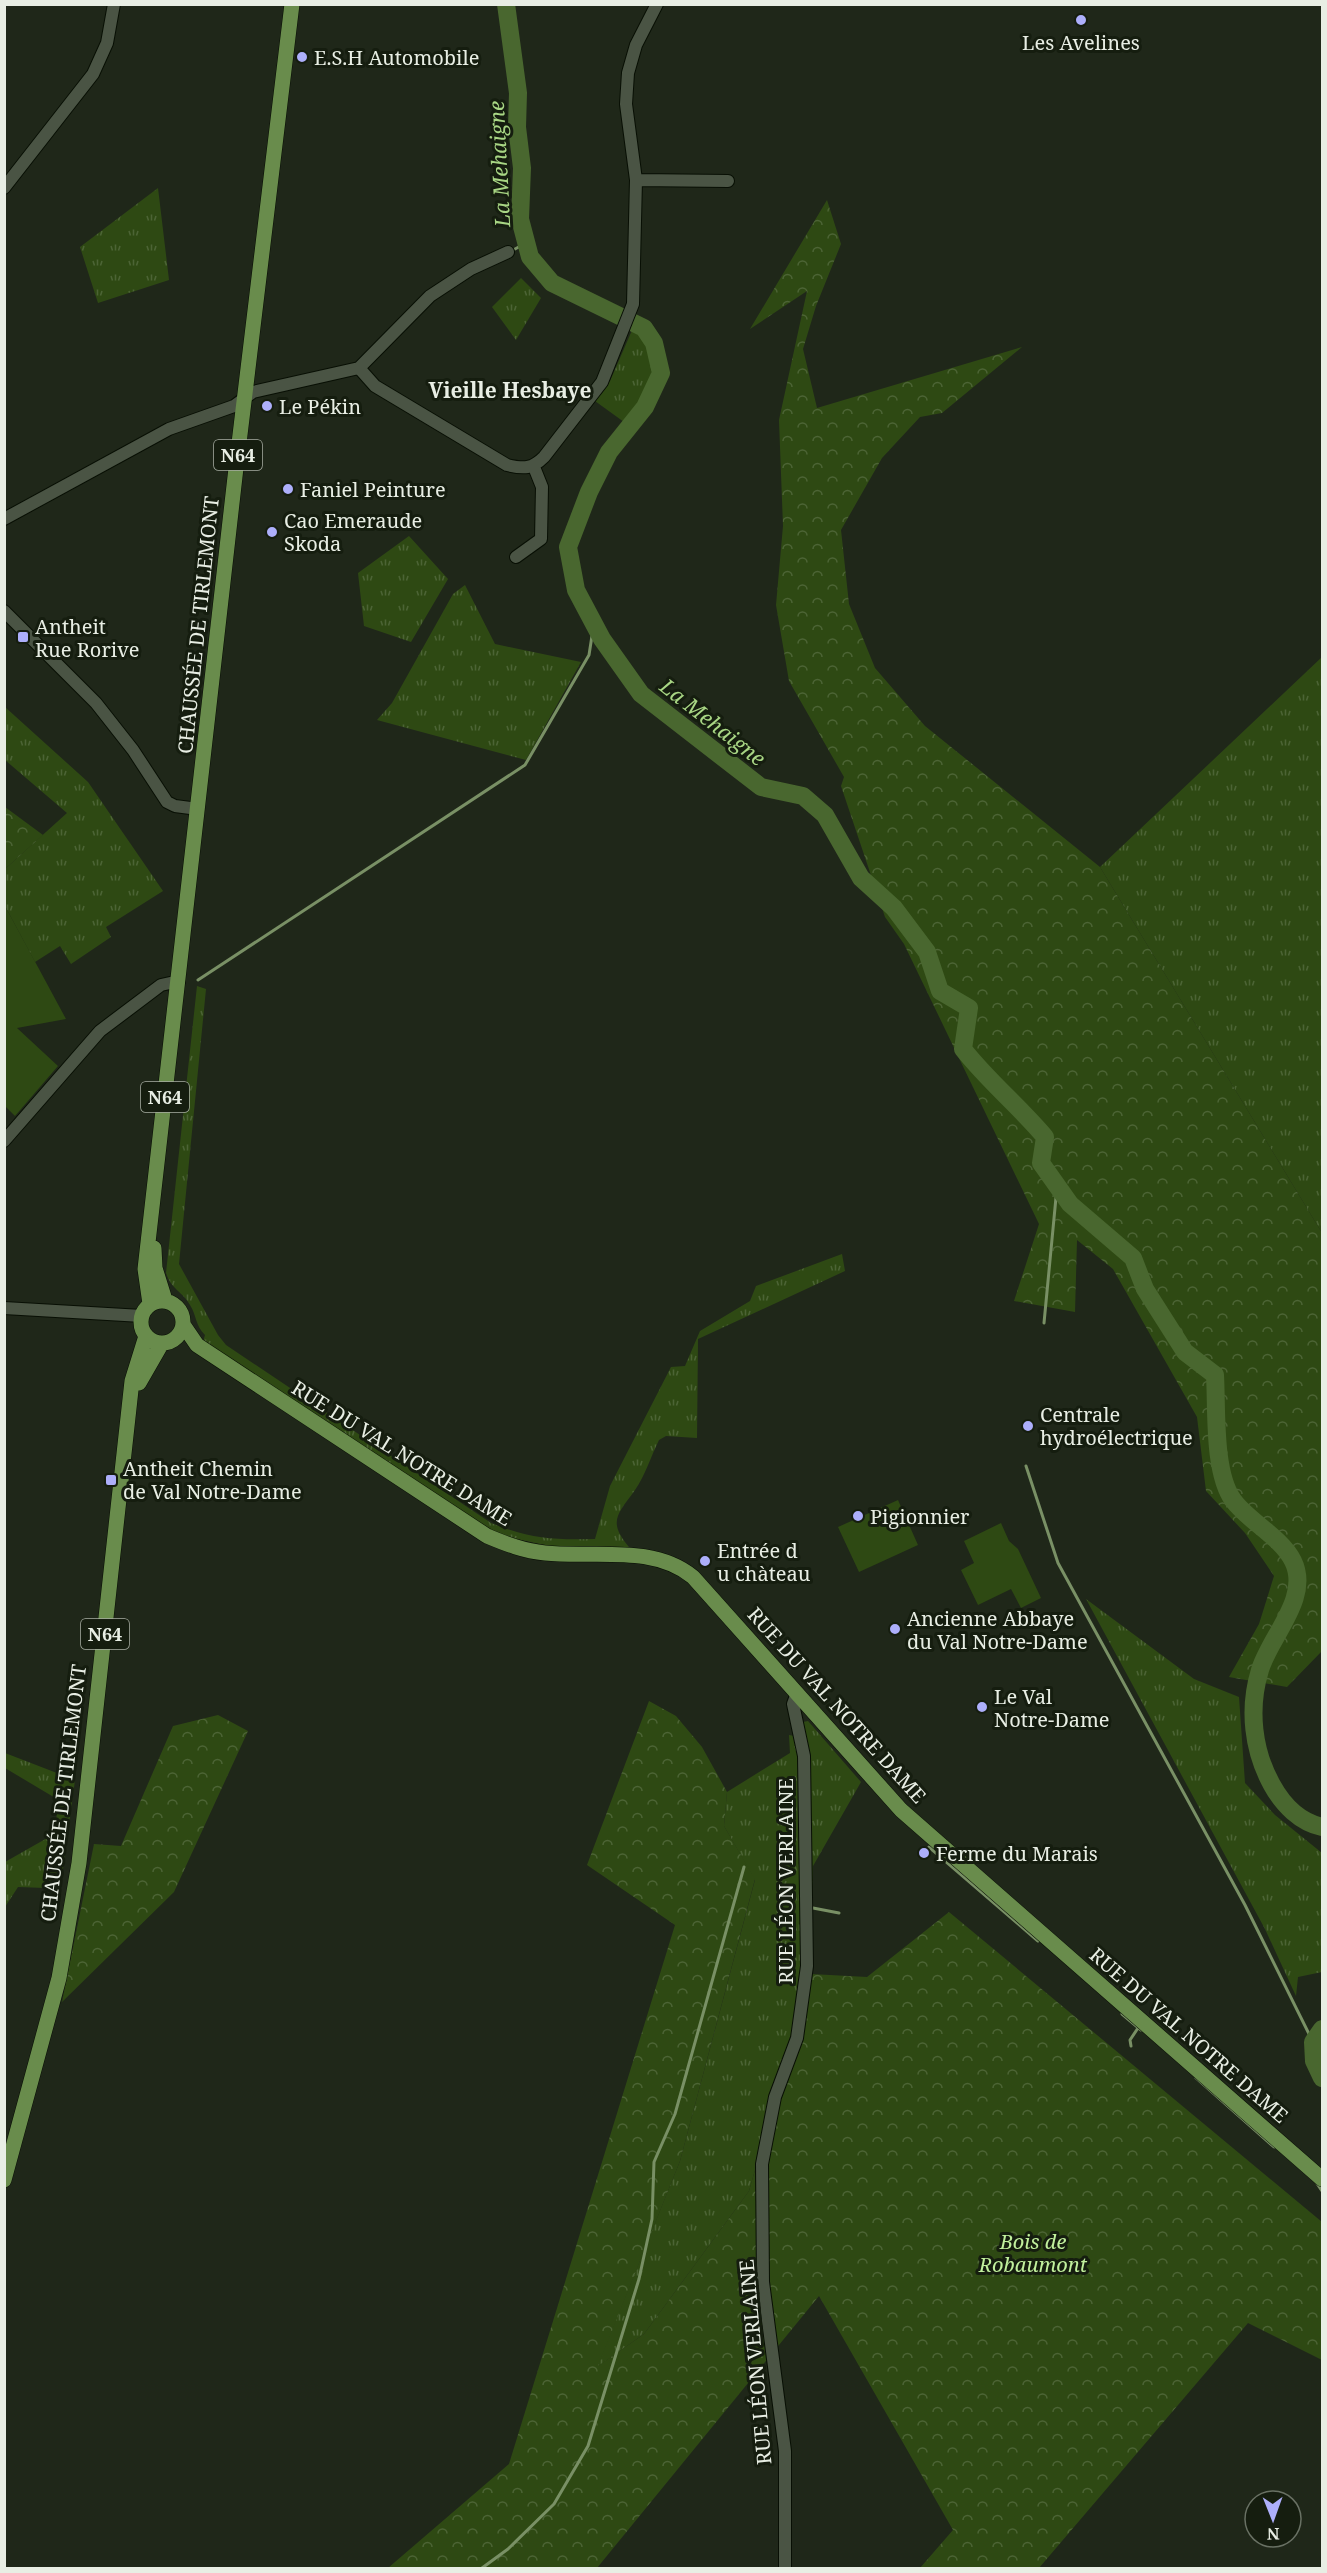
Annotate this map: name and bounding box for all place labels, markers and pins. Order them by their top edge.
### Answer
marker: Les Avelines [1074,13,1088,27]
place label: Les Avelines [1022,29,1140,56]
place label: E.S.H Automobile [314,44,479,71]
marker: E.S.H Automobile [295,50,309,64]
place label: Le Pékin [279,393,361,420]
marker: Le Pékin [260,399,274,413]
place label: Faniel Peinture [300,476,446,503]
marker: Faniel Peinture [281,482,295,496]
place label: Cao Emeraude Skoda [284,507,422,557]
marker: Cao Emeraude Skoda [265,525,279,539]
place label: Antheit Rue Rorive [35,613,139,663]
marker: Antheit Rue Rorive [16,630,30,644]
place label: Centrale hydroélectrique [1040,1401,1193,1451]
marker: Centrale hydroélectrique [1021,1419,1035,1433]
place label: Antheit Chemin de Val Notre-Dame [123,1455,302,1505]
marker: Antheit Chemin de Val Notre-Dame [104,1473,118,1487]
place label: Pigionnier [870,1503,970,1530]
marker: Pigionnier [851,1509,865,1523]
place label: Entrée d u chàteau [717,1537,811,1587]
marker: Entrée d u chàteau [698,1554,712,1568]
place label: Ancienne Abbaye du Val Notre-Dame [907,1605,1088,1655]
marker: Ancienne Abbaye du Val Notre-Dame [888,1622,902,1636]
place label: Le Val Notre-Dame [994,1683,1110,1733]
marker: Le Val Notre-Dame [975,1700,989,1714]
place label: Ferme du Marais [936,1840,1098,1867]
marker: Ferme du Marais [917,1846,931,1860]

